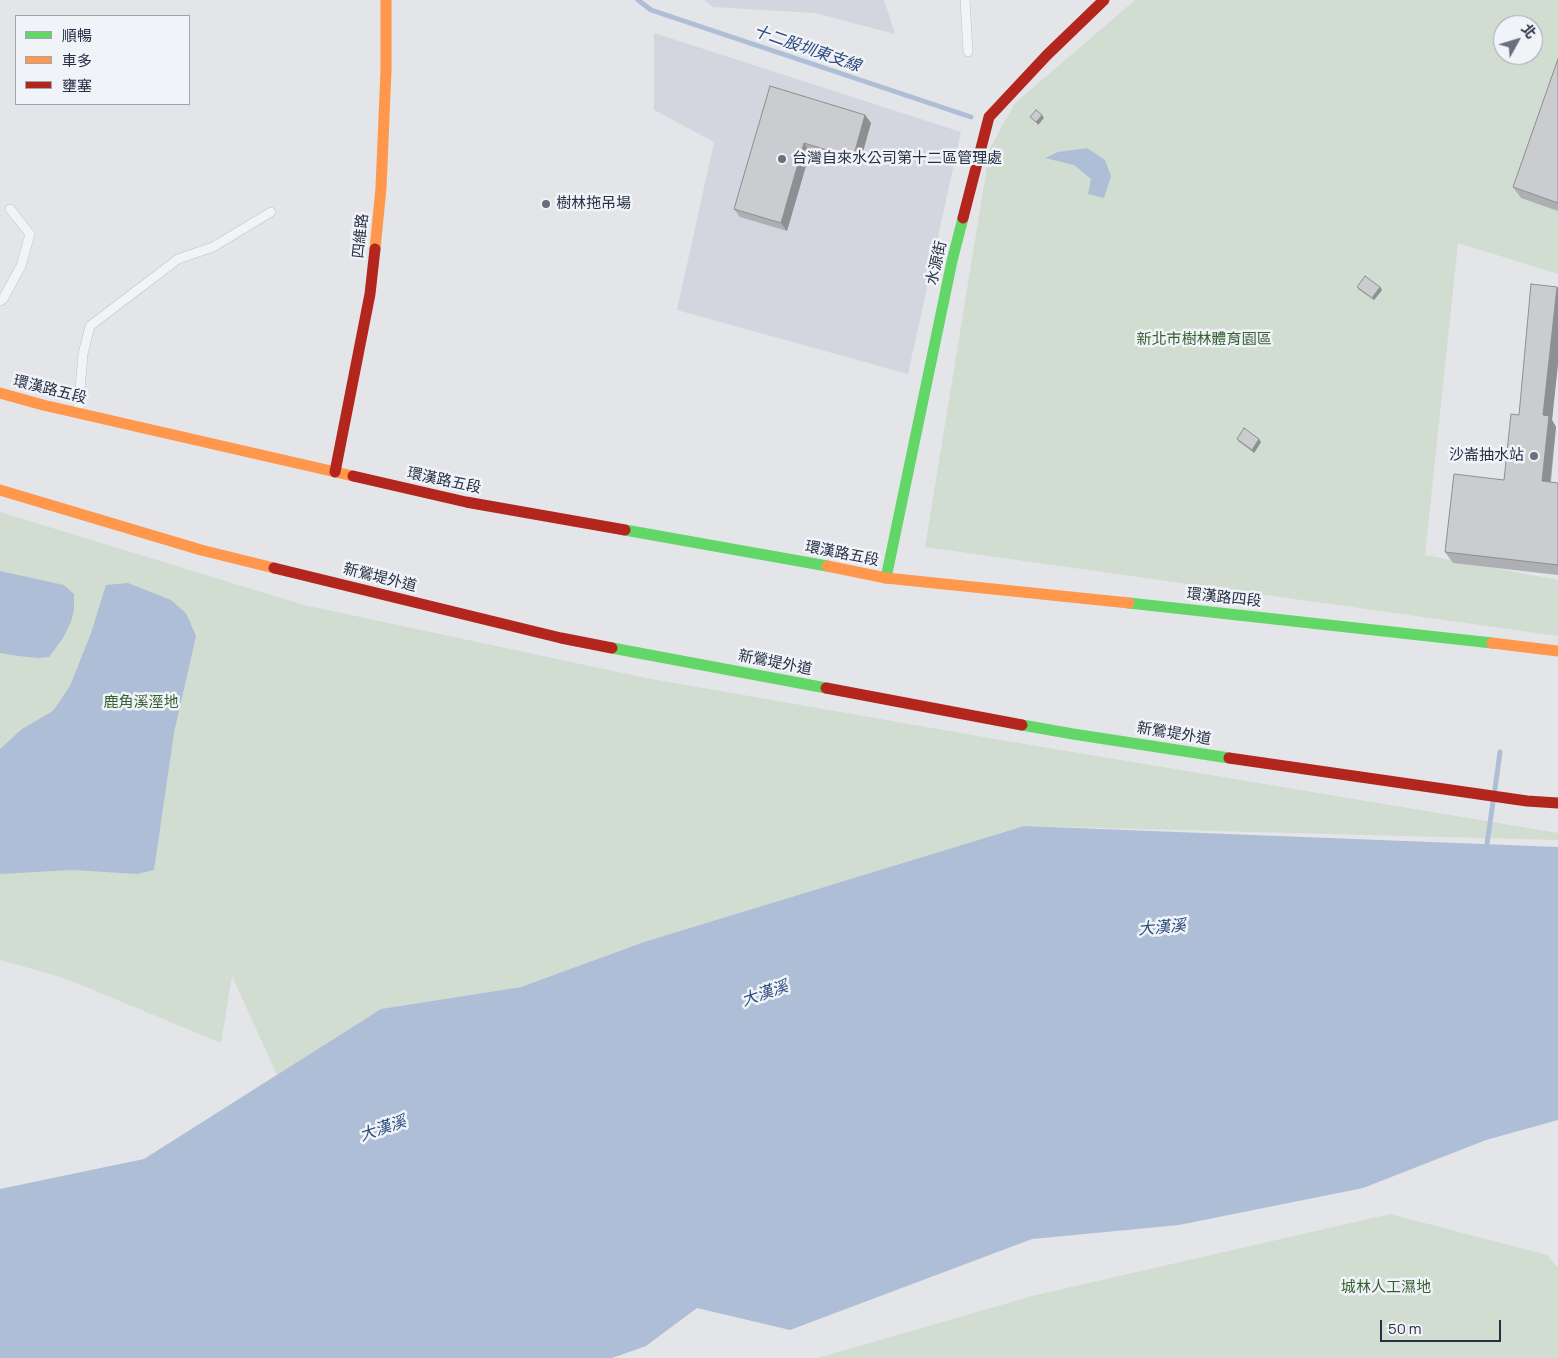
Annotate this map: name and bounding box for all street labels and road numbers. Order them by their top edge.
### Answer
street label: 四維路 [350,213,372,259]
street label: 水源街 [923,239,951,287]
street label: 環漢路五段 [11,372,89,408]
street label: 環漢路五段 [405,464,483,498]
street label: 環漢路五段 [803,538,881,570]
street label: 新鶯堤外道 [341,560,419,596]
street label: 環漢路四段 [1186,585,1262,611]
street label: 新鶯堤外道 [736,647,814,679]
street label: 新鶯堤外道 [1136,719,1212,749]

